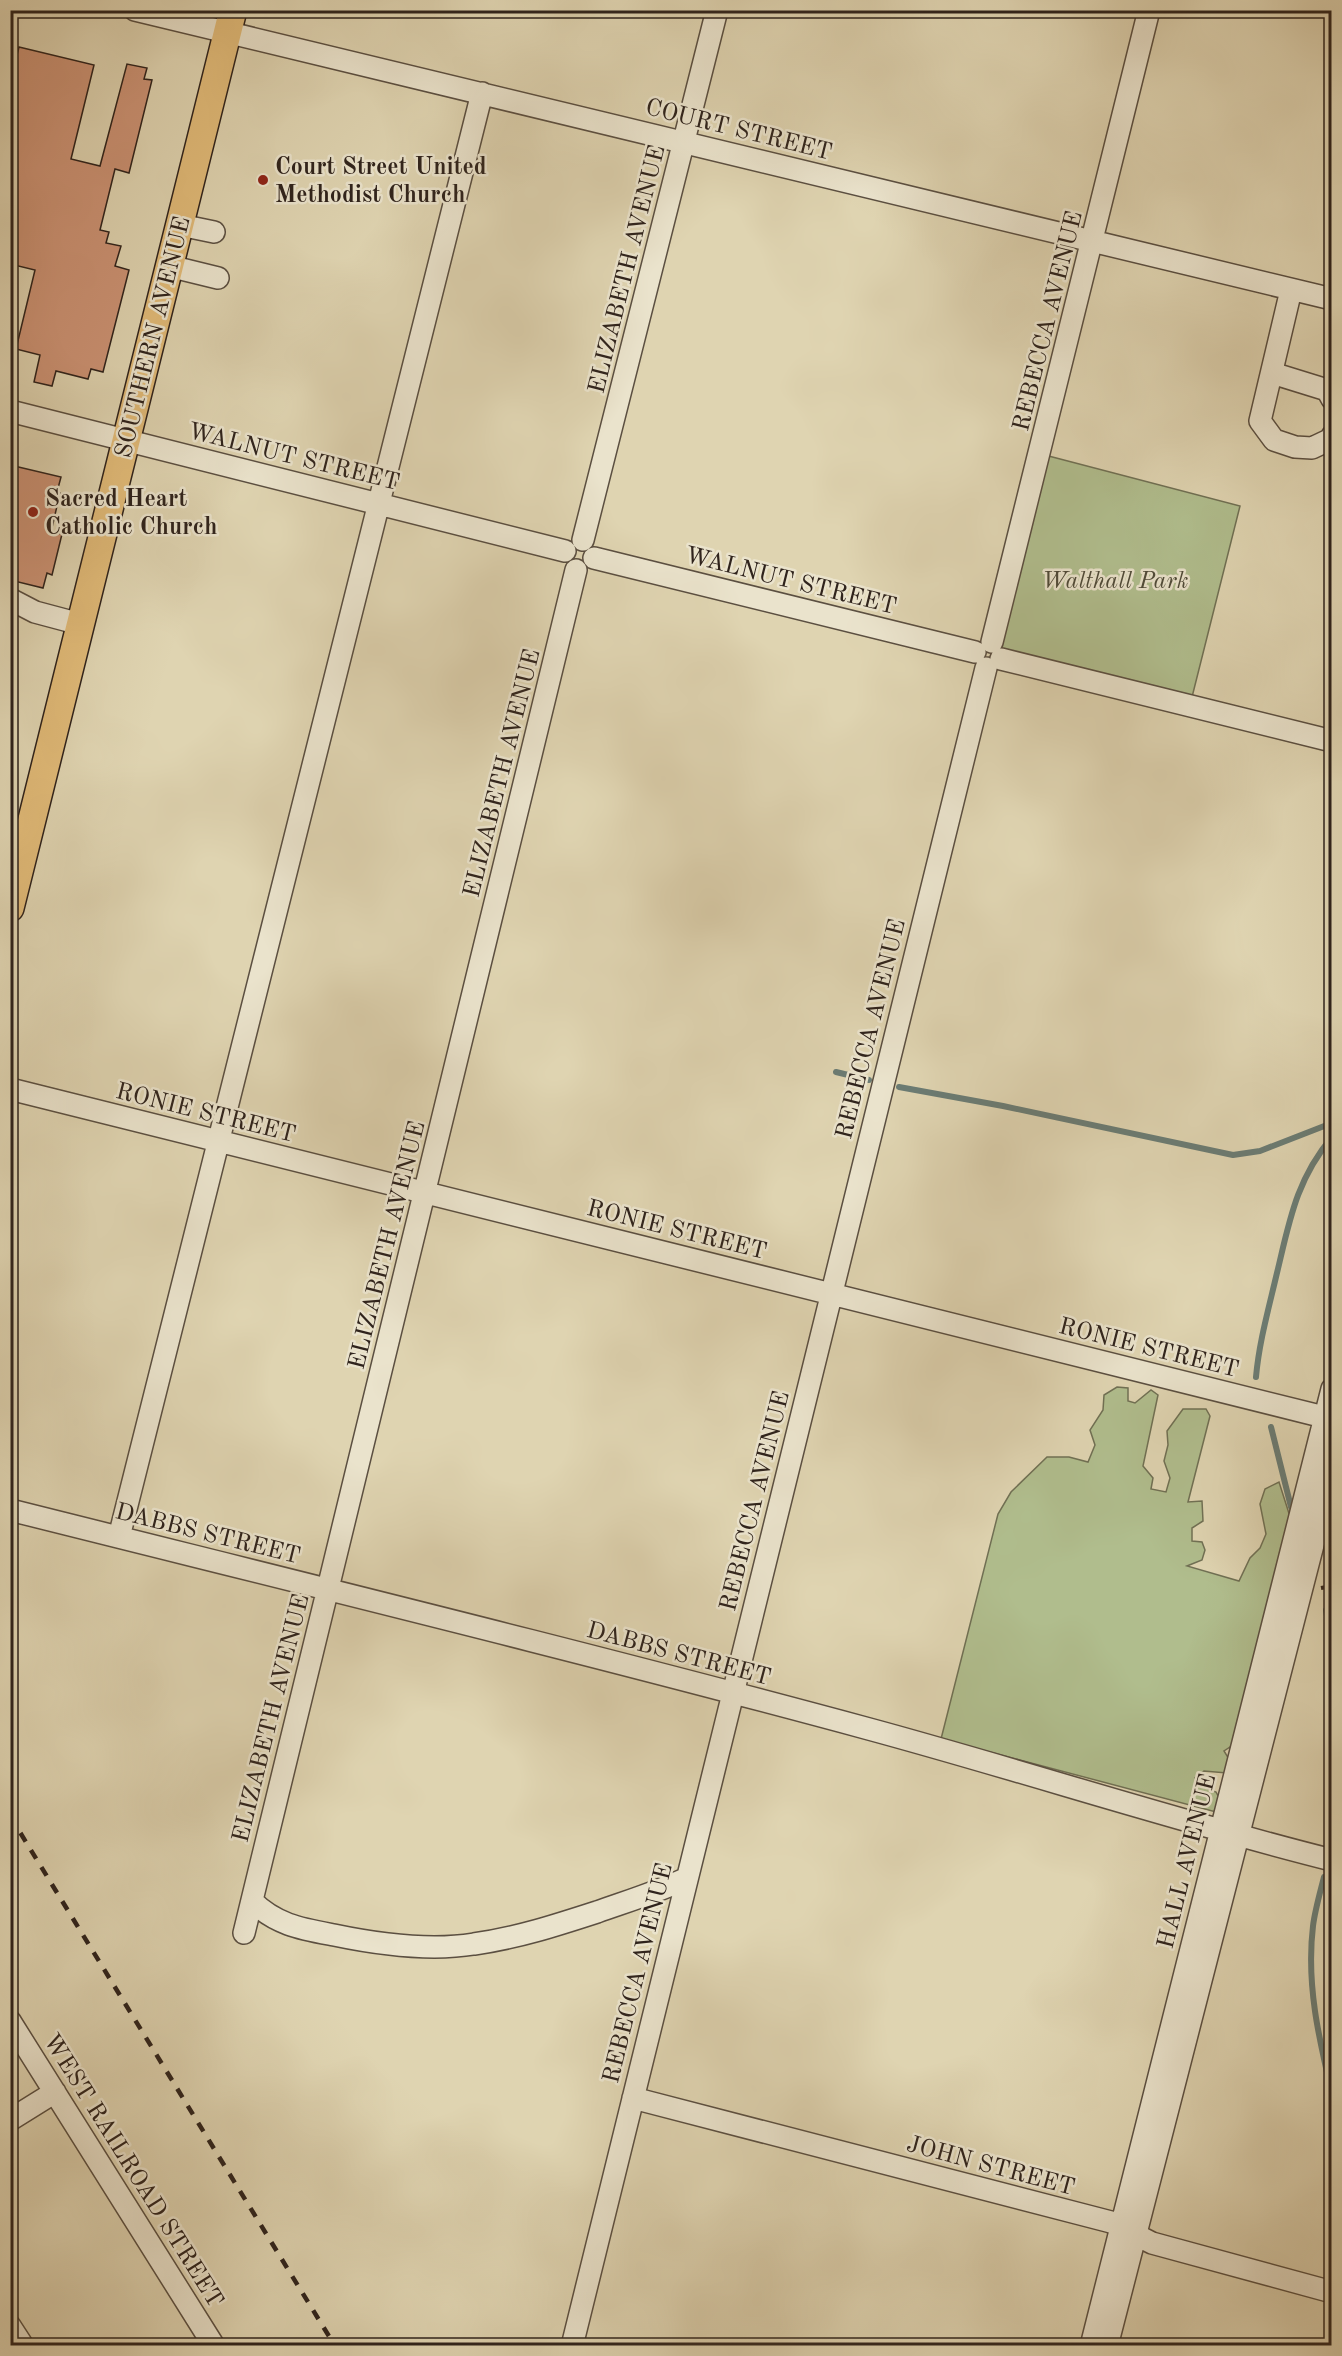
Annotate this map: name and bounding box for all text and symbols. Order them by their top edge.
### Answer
street label: COURT STREET [643,96,834,166]
street label: ELIZABETH AVENUE [585,143,670,396]
place label: Court Street United Methodist Church [275,156,487,208]
marker: Court Street United Methodist Church [256,173,270,187]
street label: REBECCA AVENUE [1010,209,1088,434]
street label: SOUTHERN AVENUE [112,214,196,461]
street label: WALNUT STREET [185,420,402,496]
place label: Sacred Heart Catholic Church [45,488,217,540]
marker: Sacred Heart Catholic Church [26,505,40,519]
street label: WALNUT STREET [682,544,899,620]
park label: Walthall Park [1042,570,1188,594]
street label: ELIZABETH AVENUE [460,647,545,900]
street label: REBECCA AVENUE [833,917,911,1142]
street label: RONIE STREET [113,1080,298,1148]
street label: ELIZABETH AVENUE [345,1119,430,1372]
street label: RONIE STREET [584,1197,769,1265]
street label: RONIE STREET [1056,1315,1241,1383]
street label: REBECCA AVENUE [717,1389,795,1614]
street label: DABBS STREET [113,1500,302,1570]
street label: ELIZABETH AVENUE [229,1592,314,1845]
street label: DABBS STREET [584,1619,773,1691]
street label: HALL AVENUE [1155,1772,1221,1951]
street label: REBECCA AVENUE [600,1861,678,2086]
street label: WEST RAILROAD STREET [38,2030,227,2312]
street label: JOHN STREET [904,2133,1077,2201]

